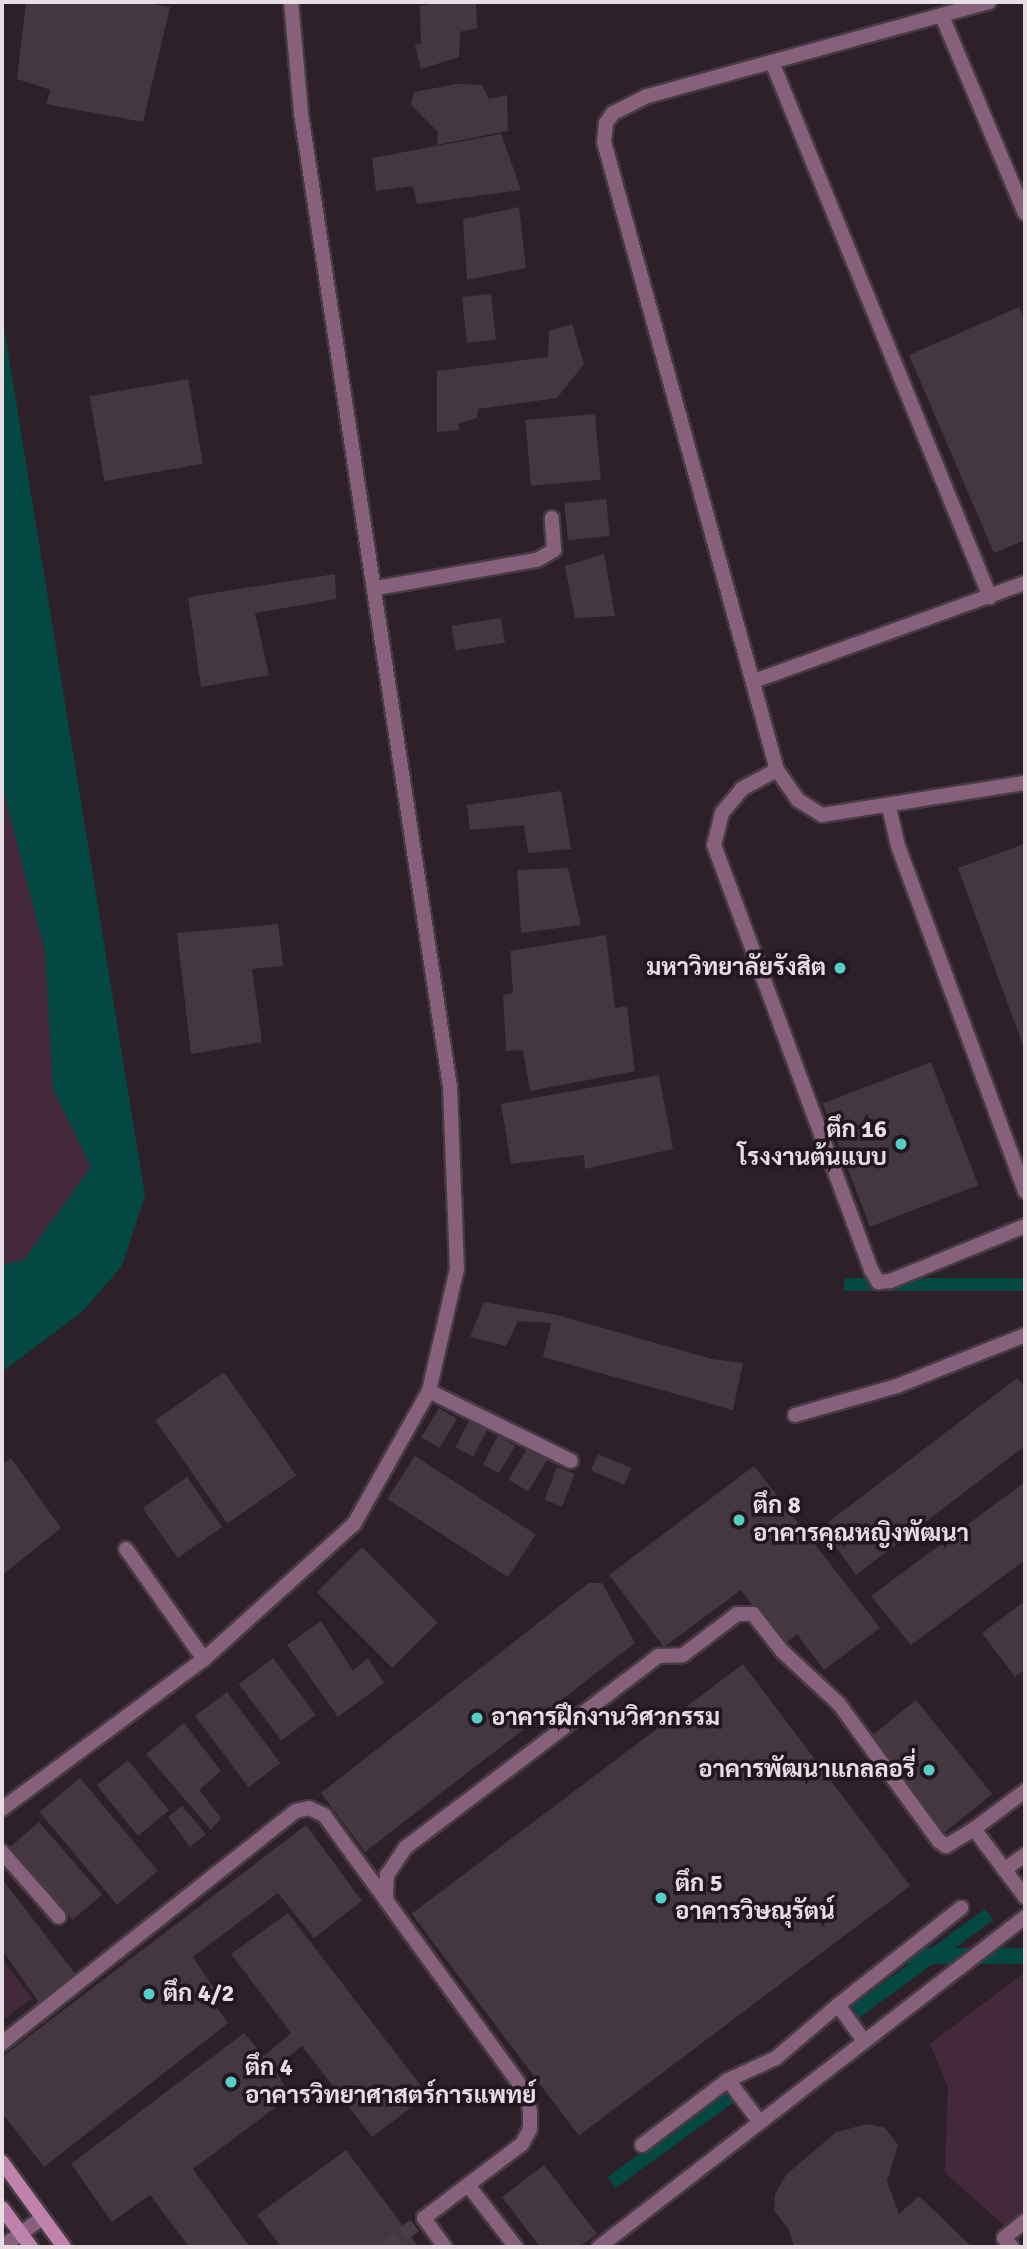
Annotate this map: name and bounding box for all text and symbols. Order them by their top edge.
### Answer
place label: มหาวิทยาลัยรังสิต [646,954,826,982]
marker: มหาวิทยาลัยรังสิต [832,960,848,976]
place label: ตึก 16 โรงงานต้นแบบ [738,1116,887,1172]
marker: ตึก 16 โรงงานต้นแบบ [893,1136,909,1152]
place label: ตึก 8 อาคารคุณหญิงพัฒนา [753,1492,969,1548]
marker: ตึก 8 อาคารคุณหญิงพัฒนา [731,1512,747,1528]
place label: อาคารฝึกงานวิศวกรรม [491,1704,720,1732]
marker: อาคารฝึกงานวิศวกรรม [469,1710,485,1726]
place label: อาคารพัฒนาแกลลอรี่ [698,1756,915,1784]
marker: อาคารพัฒนาแกลลอรี่ [921,1762,937,1778]
place label: ตึก 5 อาคารวิษณุรัตน์ [675,1870,835,1926]
marker: ตึก 5 อาคารวิษณุรัตน์ [653,1890,669,1906]
place label: ตึก 4/2 [163,1980,234,2008]
marker: ตึก 4/2 [141,1986,157,2002]
place label: ตึก 4 อาคารวิทยาศาสตร์การแพทย์ [245,2054,536,2110]
marker: ตึก 4 อาคารวิทยาศาสตร์การแพทย์ [223,2074,239,2090]

